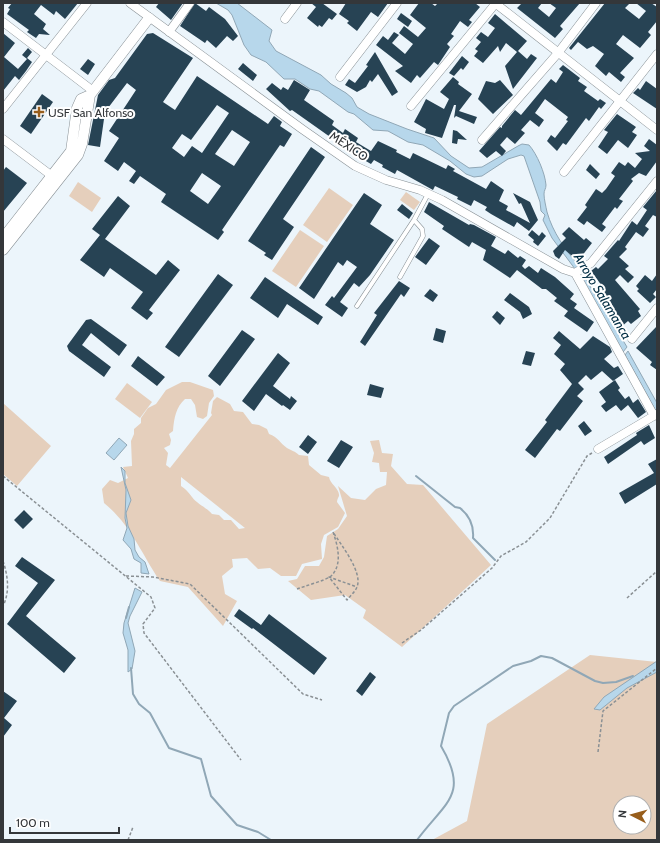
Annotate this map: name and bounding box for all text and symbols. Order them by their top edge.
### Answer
place label: USF San Alfonso [48,105,134,120]
marker: USF San Alfonso [33,106,45,118]
street label: MÉXICO [327,128,371,164]
water label: Arroyo Salamanca [570,249,635,342]
north arrow [612,795,652,835]
scale bar [10,809,119,835]
text: N [615,809,629,819]
text: 100 m [16,815,50,830]

